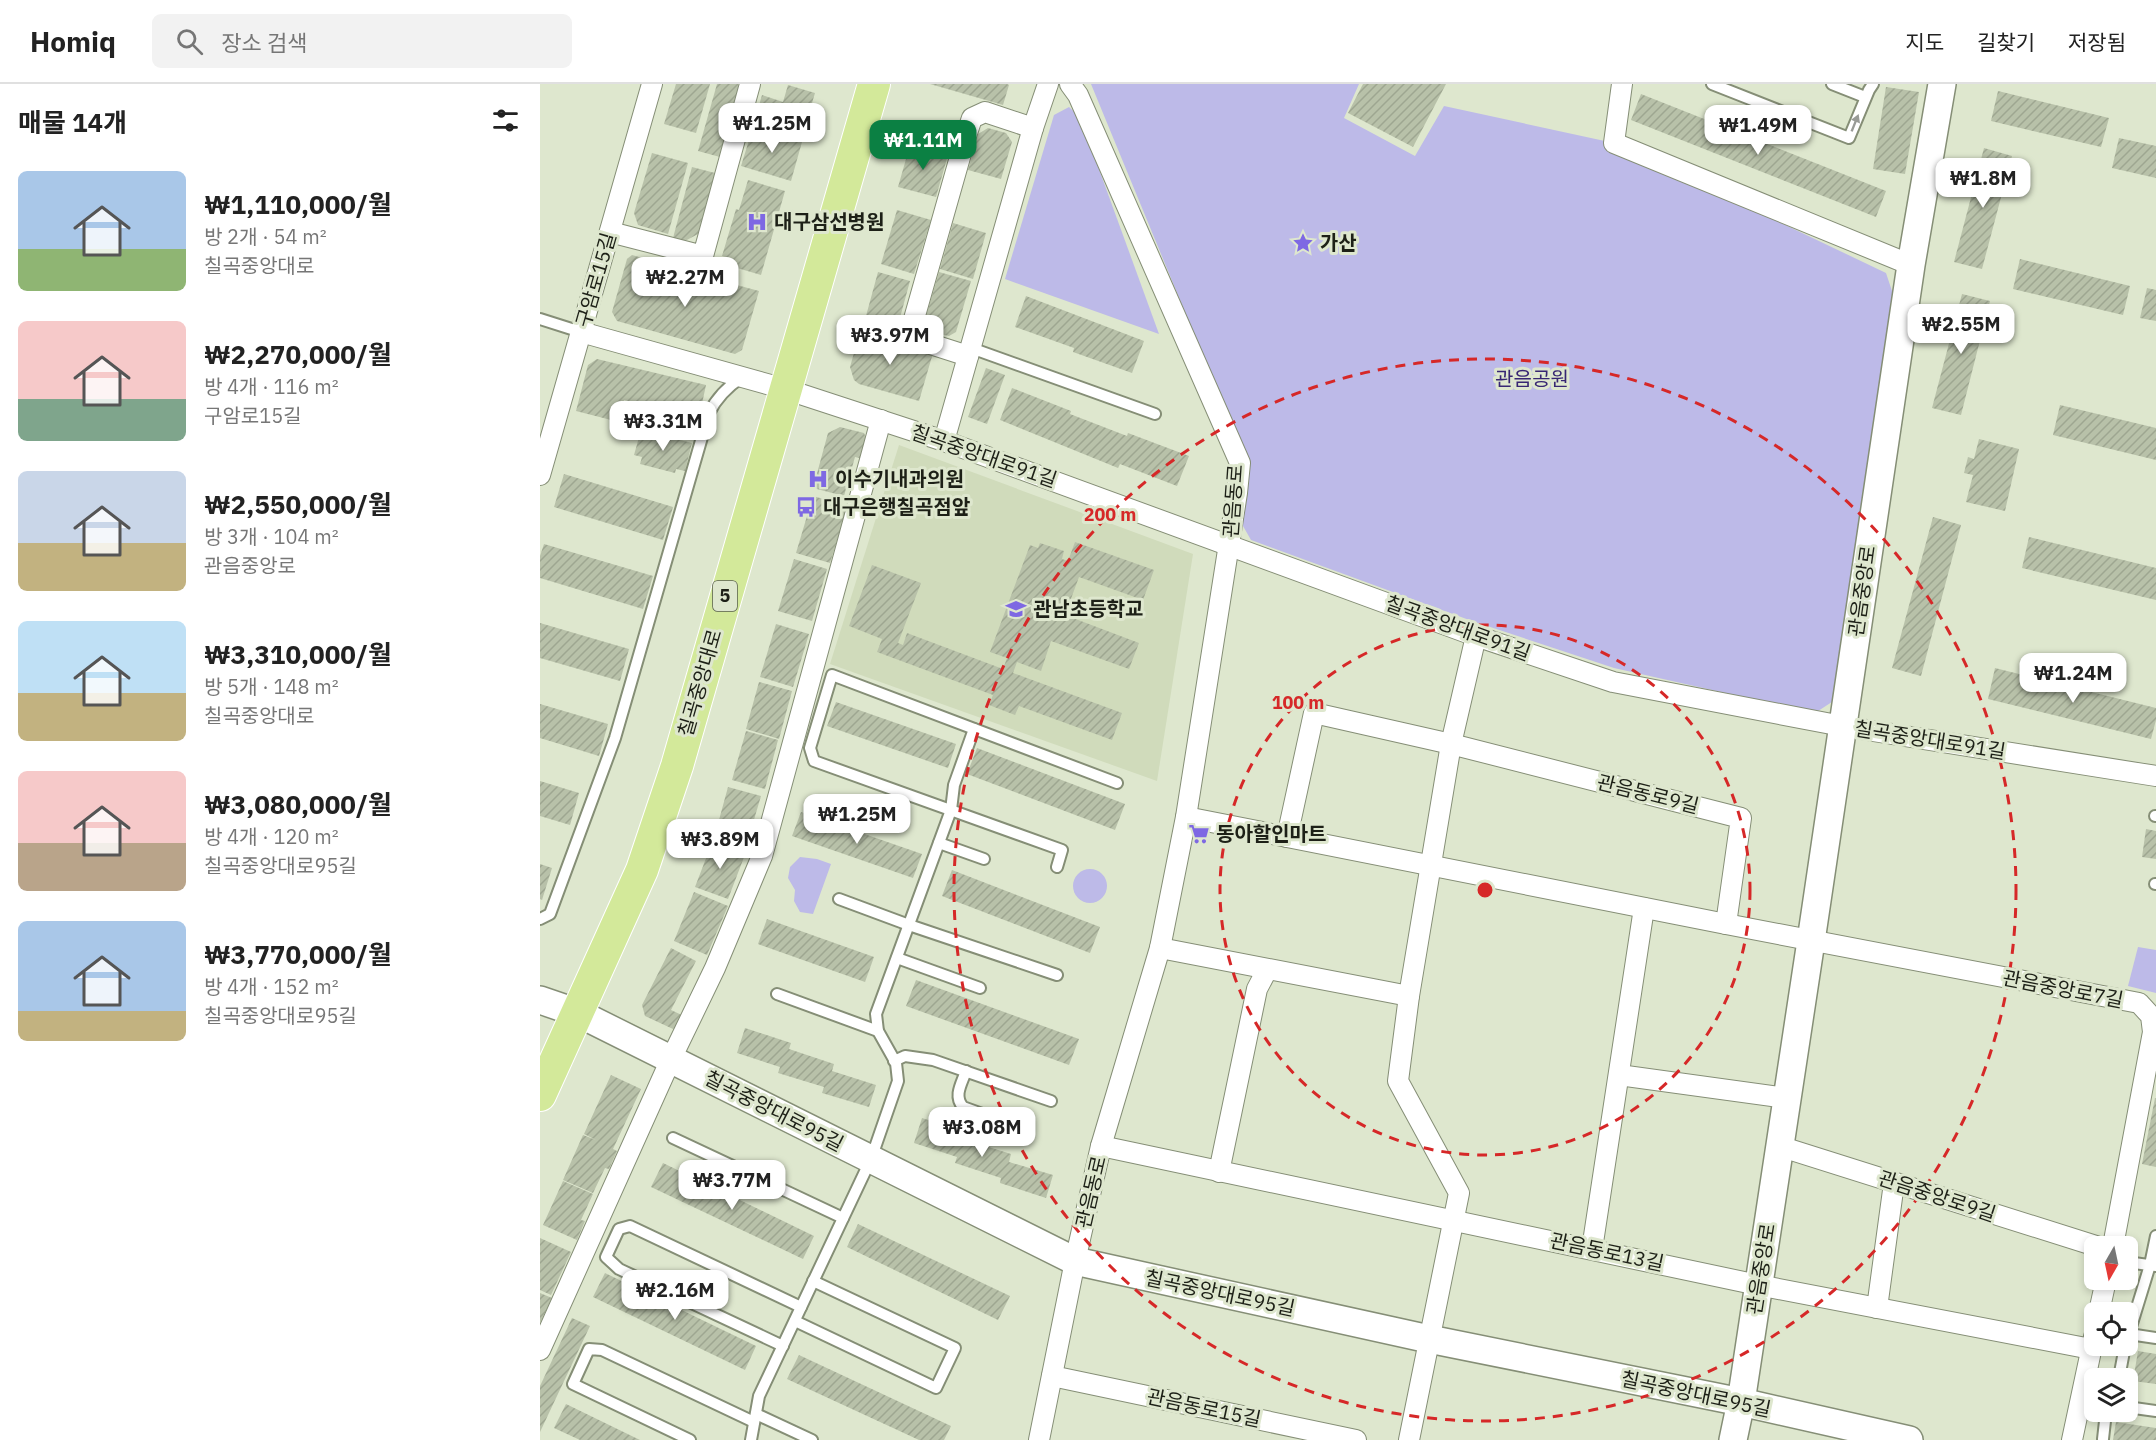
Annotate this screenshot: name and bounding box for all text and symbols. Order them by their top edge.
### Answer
search box [152,14,572,68]
text: Homiq [30,23,116,60]
icon: search [173,25,206,58]
text: 장소 검색 [221,28,307,57]
text: 지도 [1905,28,1944,56]
text: 길찾기 [1977,28,2035,56]
text: 저장됨 [2068,28,2126,56]
pin: ₩1.25M [723,103,821,154]
icon: filters [489,104,522,137]
text: 매물 14개 [18,105,127,139]
pin: ₩1.49M [1709,105,1807,156]
text: ₩1.25M [732,109,812,136]
text: ₩1.49M [1718,111,1798,138]
one-way arrow [1851,114,1860,132]
pin: ₩1.11M [874,120,972,171]
text: ₩1.11M [883,126,963,153]
pin: ₩1.8M [1941,158,2025,209]
text: ₩1.8M [1949,164,2017,191]
text: ₩1,110,000/월 [204,187,392,221]
icon: home [66,195,138,267]
place label: 대구삼선병원 [774,208,884,235]
hospital icon: 대구삼선병원 [745,210,769,234]
text: 방 2개 · 54 m² [204,223,327,250]
street label: 구암로15길 [569,229,622,330]
place label: 가산 [1320,229,1357,256]
place icon: 가산 [1291,231,1315,255]
text: 칠곡중앙대로 [204,252,314,279]
pin: ₩2.27M [636,257,734,308]
text: ₩2.27M [645,263,725,290]
pin: ₩2.55M [1912,304,2010,355]
text: ₩2.55M [1921,310,2001,337]
pin: ₩3.97M [841,315,939,366]
text: ₩3.97M [850,321,930,348]
text: ₩2,270,000/월 [204,337,392,371]
icon: home [66,345,138,417]
park label: 관음공원 [1495,365,1569,392]
text: 방 4개 · 116 m² [204,373,339,400]
pin: ₩3.31M [614,401,712,452]
text: 구암로15길 [204,402,302,429]
text: ₩3.31M [623,407,703,434]
street label: 칠곡중앙대로91길 [908,418,1061,493]
street label: 관음동로 [1216,463,1249,539]
place label: 이수기내과의원 [835,465,964,492]
hospital icon: 이수기내과의원 [806,467,830,491]
text: ₩2,550,000/월 [204,487,392,521]
place label: 대구은행칠곡점앞 [823,493,971,520]
icon: home [66,495,138,567]
bus stop icon: 대구은행칠곡점앞 [794,495,818,519]
text: 200 m [1084,503,1136,526]
text: 방 3개 · 104 m² [204,523,339,550]
street label: 관음중앙로 [1842,543,1881,638]
text: 관음중앙로 [204,552,296,579]
road number: 5 [713,581,737,611]
street label: 칠곡중앙대로91길 [1382,589,1535,666]
place label: 관남초등학교 [1033,595,1143,622]
school or university icon: 관남초등학교 [1004,597,1028,621]
street label: 칠곡중앙대로 [671,626,728,740]
text: ₩3,310,000/월 [204,637,392,671]
icon: home [66,645,138,717]
pin: ₩1.24M [2024,653,2122,704]
text: ₩1.24M [2033,659,2113,686]
text: 방 5개 · 148 m² [204,673,339,700]
text: 100 m [1272,691,1324,714]
text: 칠곡중앙대로 [204,702,314,729]
street label: 칠곡중앙대로91길 [1853,714,2008,765]
street label: 관음동로9길 [1594,768,1702,819]
text: ₩3,080,000/월 [204,787,392,821]
pin: ₩1.25M [808,794,906,845]
icon: home [66,795,138,867]
text: ₩1.25M [817,800,897,827]
pin: ₩3.89M [671,819,769,870]
place label: 동아할인마트 [1216,820,1326,847]
supermarket icon: 동아할인마트 [1187,822,1211,846]
text: 방 4개 · 120 m² [204,823,339,850]
text: ₩3.89M [680,825,760,852]
text: 칠곡중앙대로95길 [204,852,357,879]
centre of rings [1475,880,1495,900]
text: ₩3,770,000/월 [204,937,392,971]
icon: home [66,945,138,1017]
street label: 관음중앙로7길 [2000,964,2126,1013]
text: 방 4개 · 152 m² [204,973,339,1000]
text: 칠곡중앙대로95길 [204,1002,357,1029]
street label: 칠곡중앙대로95길 [700,1064,848,1157]
pin: ₩3.08M [933,1107,1031,1158]
text: ₩3.08M [942,1113,1022,1140]
street label: 관음동로 [1069,1153,1112,1231]
pin: ₩3.77M [683,1160,781,1211]
street label: 관음중앙로9길 [1875,1164,2000,1227]
text: ₩3.77M [692,1166,772,1193]
street label: 관음중앙로 [1740,1221,1781,1316]
street label: 관음동로13길 [1548,1226,1667,1277]
north arrow [2084,1236,2138,1290]
map controls [2084,1236,2138,1422]
street label: 칠곡중앙대로95길 [1143,1263,1298,1322]
pin: ₩2.16M [626,1270,724,1321]
text: ₩2.16M [635,1276,715,1303]
button: locate [2084,1302,2138,1356]
street label: 칠곡중앙대로95길 [1619,1364,1774,1423]
button: layers [2084,1368,2138,1422]
street label: 관음동로15길 [1145,1382,1264,1433]

